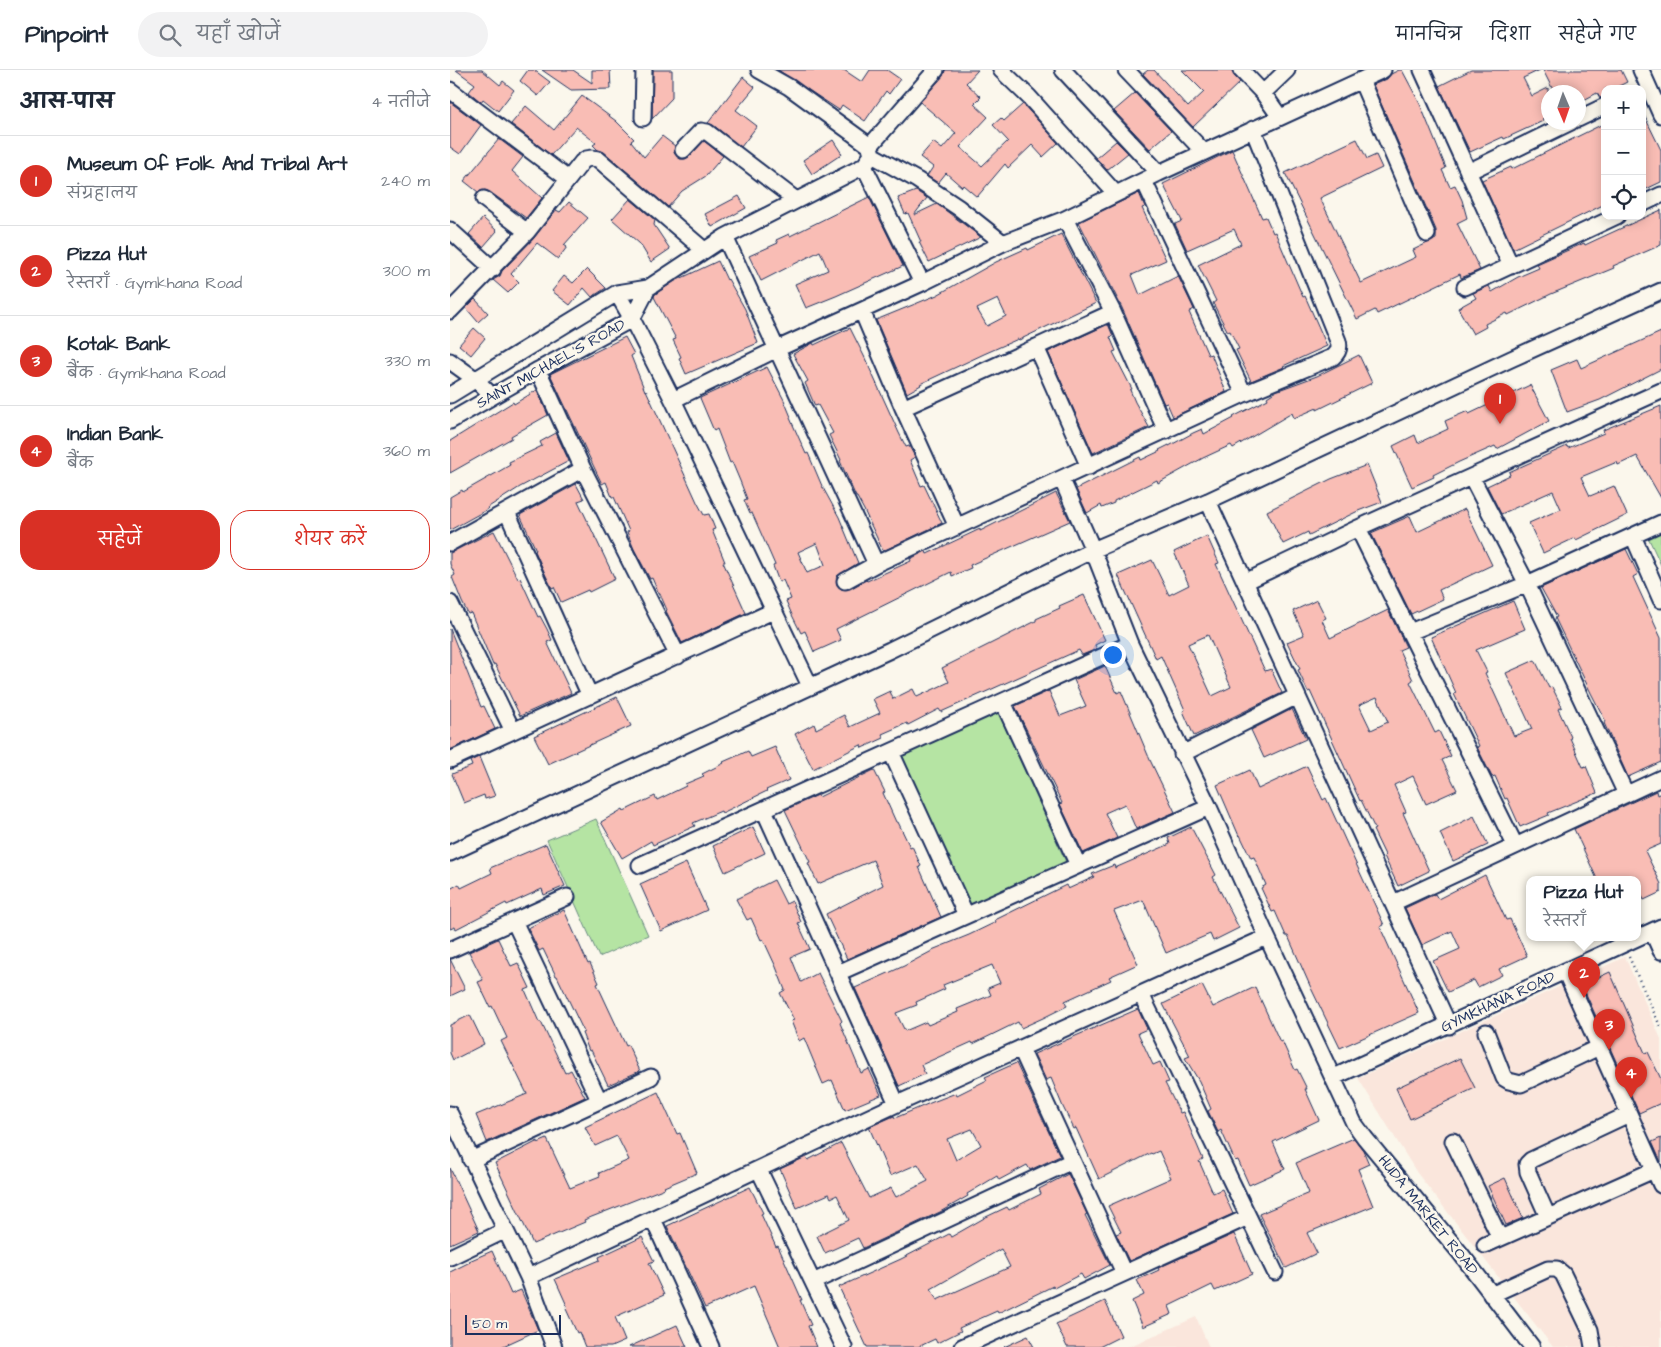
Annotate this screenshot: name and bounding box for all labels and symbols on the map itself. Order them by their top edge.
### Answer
north arrow [1541,85,1586,130]
street label: SAINT MICHAEL'S ROAD [473,314,630,414]
pin: 1 [1484,383,1516,424]
your location [1100,642,1126,668]
pin: 2 [1568,957,1600,998]
street label: GYMKHANA ROAD [1438,966,1559,1038]
pin: 3 [1593,1009,1625,1050]
pin: 4 [1615,1057,1647,1098]
street label: HUDA MARKET ROAD [1373,1151,1483,1280]
scale bar [465,1312,561,1335]

